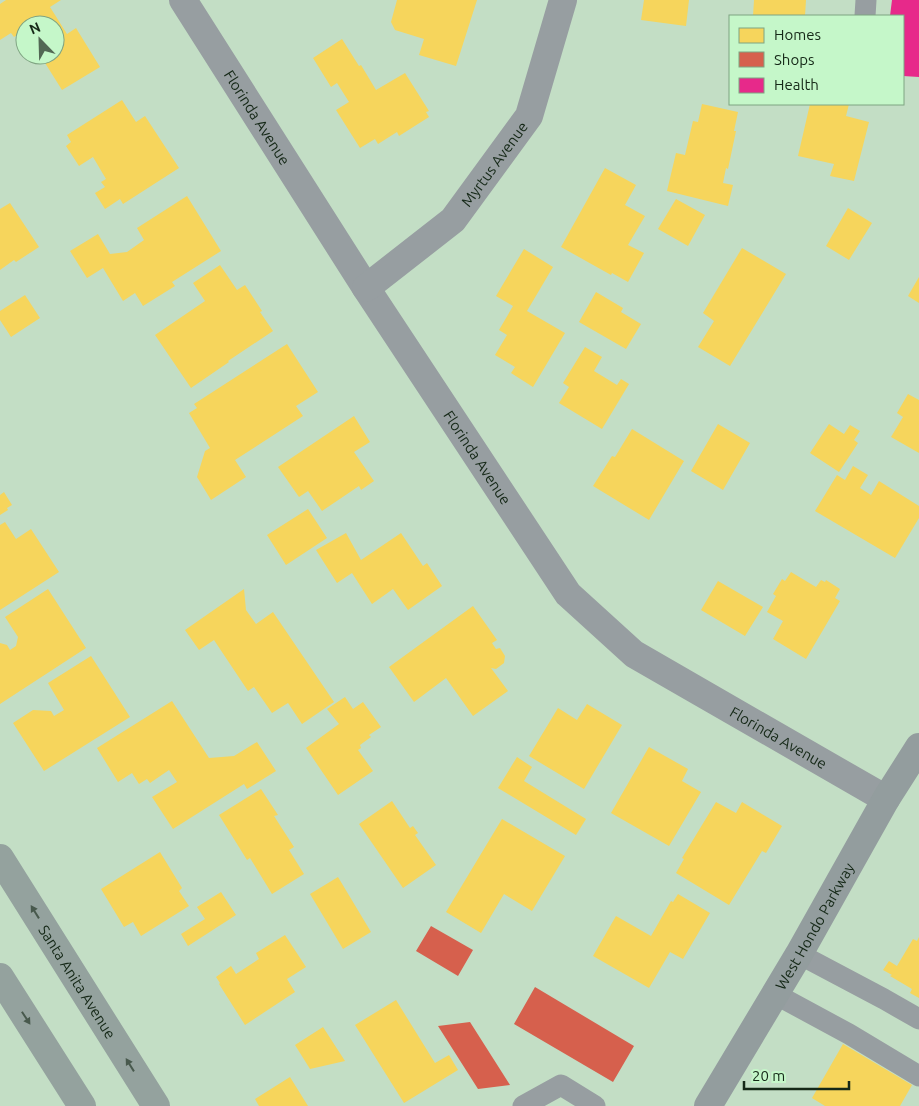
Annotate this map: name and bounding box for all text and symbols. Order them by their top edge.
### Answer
north arrow [15,15,65,65]
legend [729,15,904,105]
text: N [27,19,43,37]
text: Homes [774,26,821,43]
text: Shops [774,51,815,68]
street label: Florinda Avenue [221,67,294,168]
text: Health [774,76,819,93]
street label: Myrtus Avenue [457,118,531,210]
street label: Florinda Avenue [441,407,515,507]
street label: Florinda Avenue [727,703,830,772]
street label: West Hondo Parkway [771,860,857,992]
one-way arrow [30,905,39,919]
street label: Santa Anita Avenue [36,922,120,1041]
one-way arrow [22,1011,31,1025]
one-way arrow [125,1058,135,1071]
scale bar [744,1058,849,1090]
text: 20 m [752,1067,785,1084]

